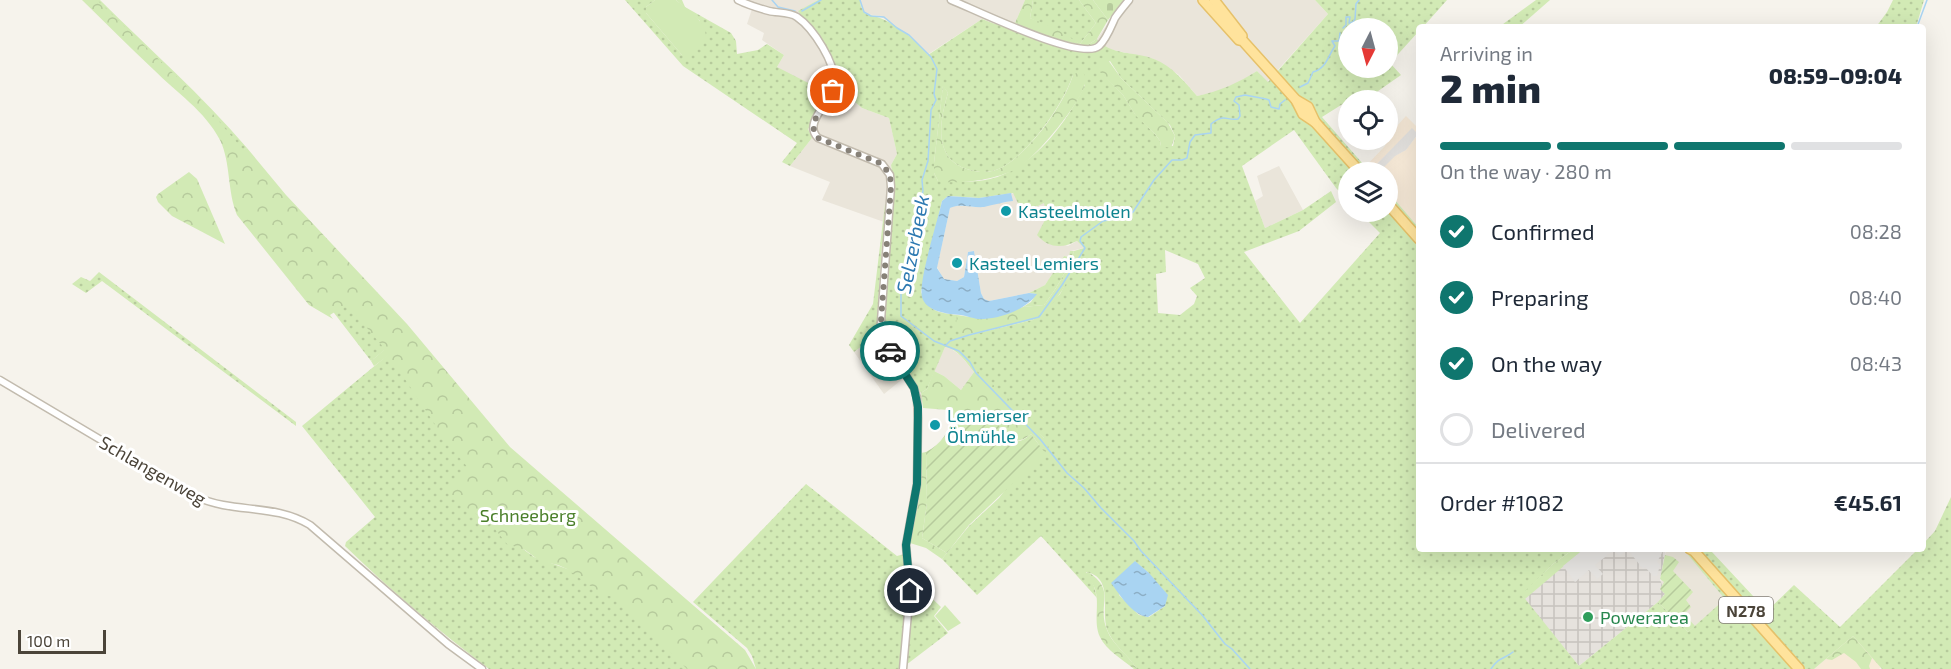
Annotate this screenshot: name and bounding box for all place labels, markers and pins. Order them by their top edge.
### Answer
pin [807,65,858,116]
place label: Kasteelmolen [1018,200,1131,222]
marker: Kasteelmolen [999,204,1013,218]
place label: Kasteel Lemiers [969,252,1099,274]
marker: Kasteel Lemiers [950,256,964,270]
place label: Lemierser Ölmühle [947,404,1029,447]
marker: Lemierser Ölmühle [928,418,942,432]
pin [884,565,935,616]
place label: Powerarea [1600,606,1689,628]
marker: Powerarea [1581,610,1595,624]

